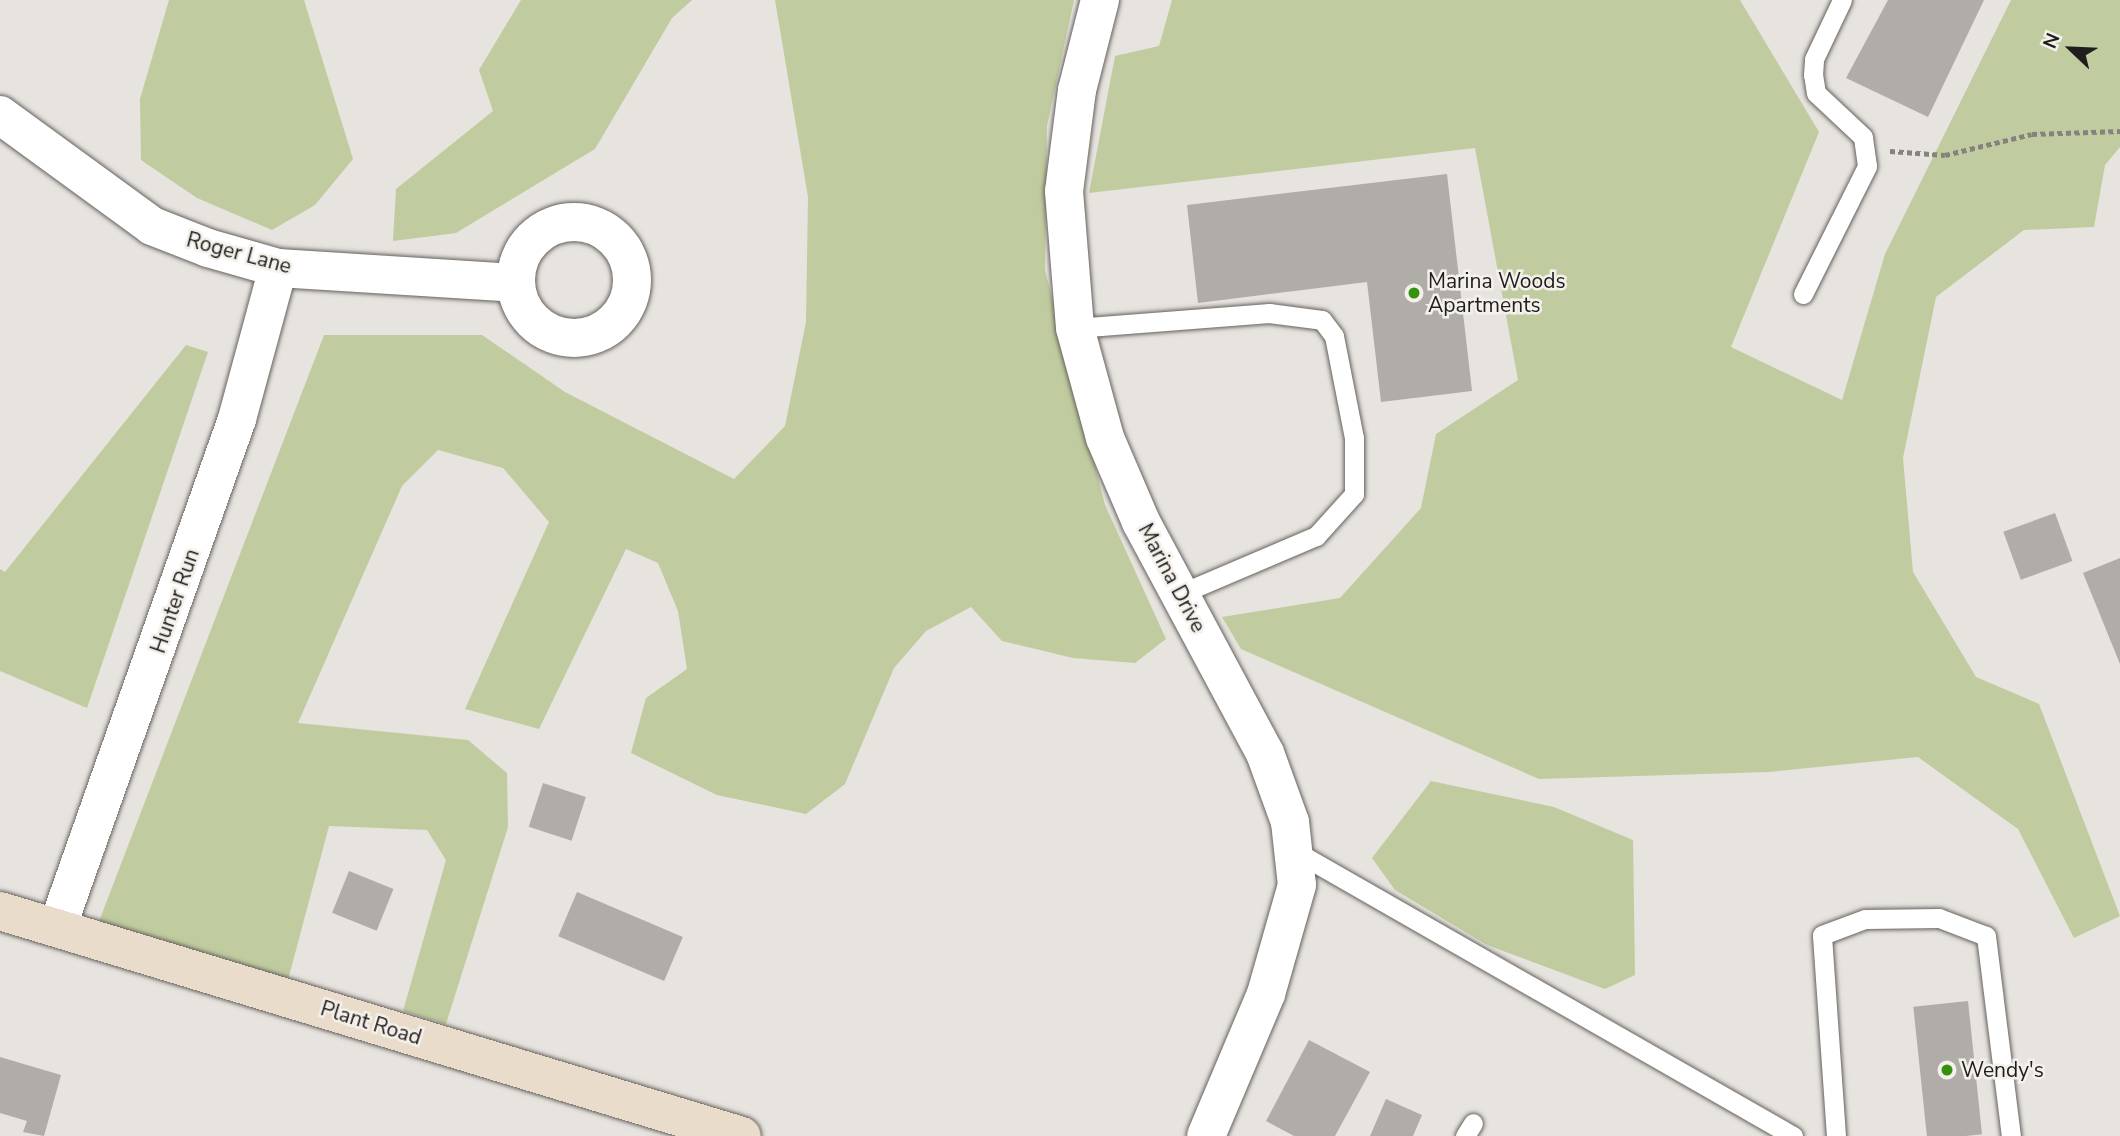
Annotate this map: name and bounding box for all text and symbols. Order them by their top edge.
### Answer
north arrow [2036,14,2106,84]
text: N [2037,29,2066,52]
street label: Roger Lane [184,227,294,279]
place label: Marina Woods Apartments [1428,268,1566,318]
marker: Marina Woods Apartments [1406,285,1422,301]
street label: Marina Drive [1133,519,1211,637]
street label: Hunter Run [145,545,205,657]
street label: Plant Road [318,996,424,1050]
place label: Wendy's [1961,1057,2044,1083]
marker: Wendy's [1939,1062,1955,1078]

